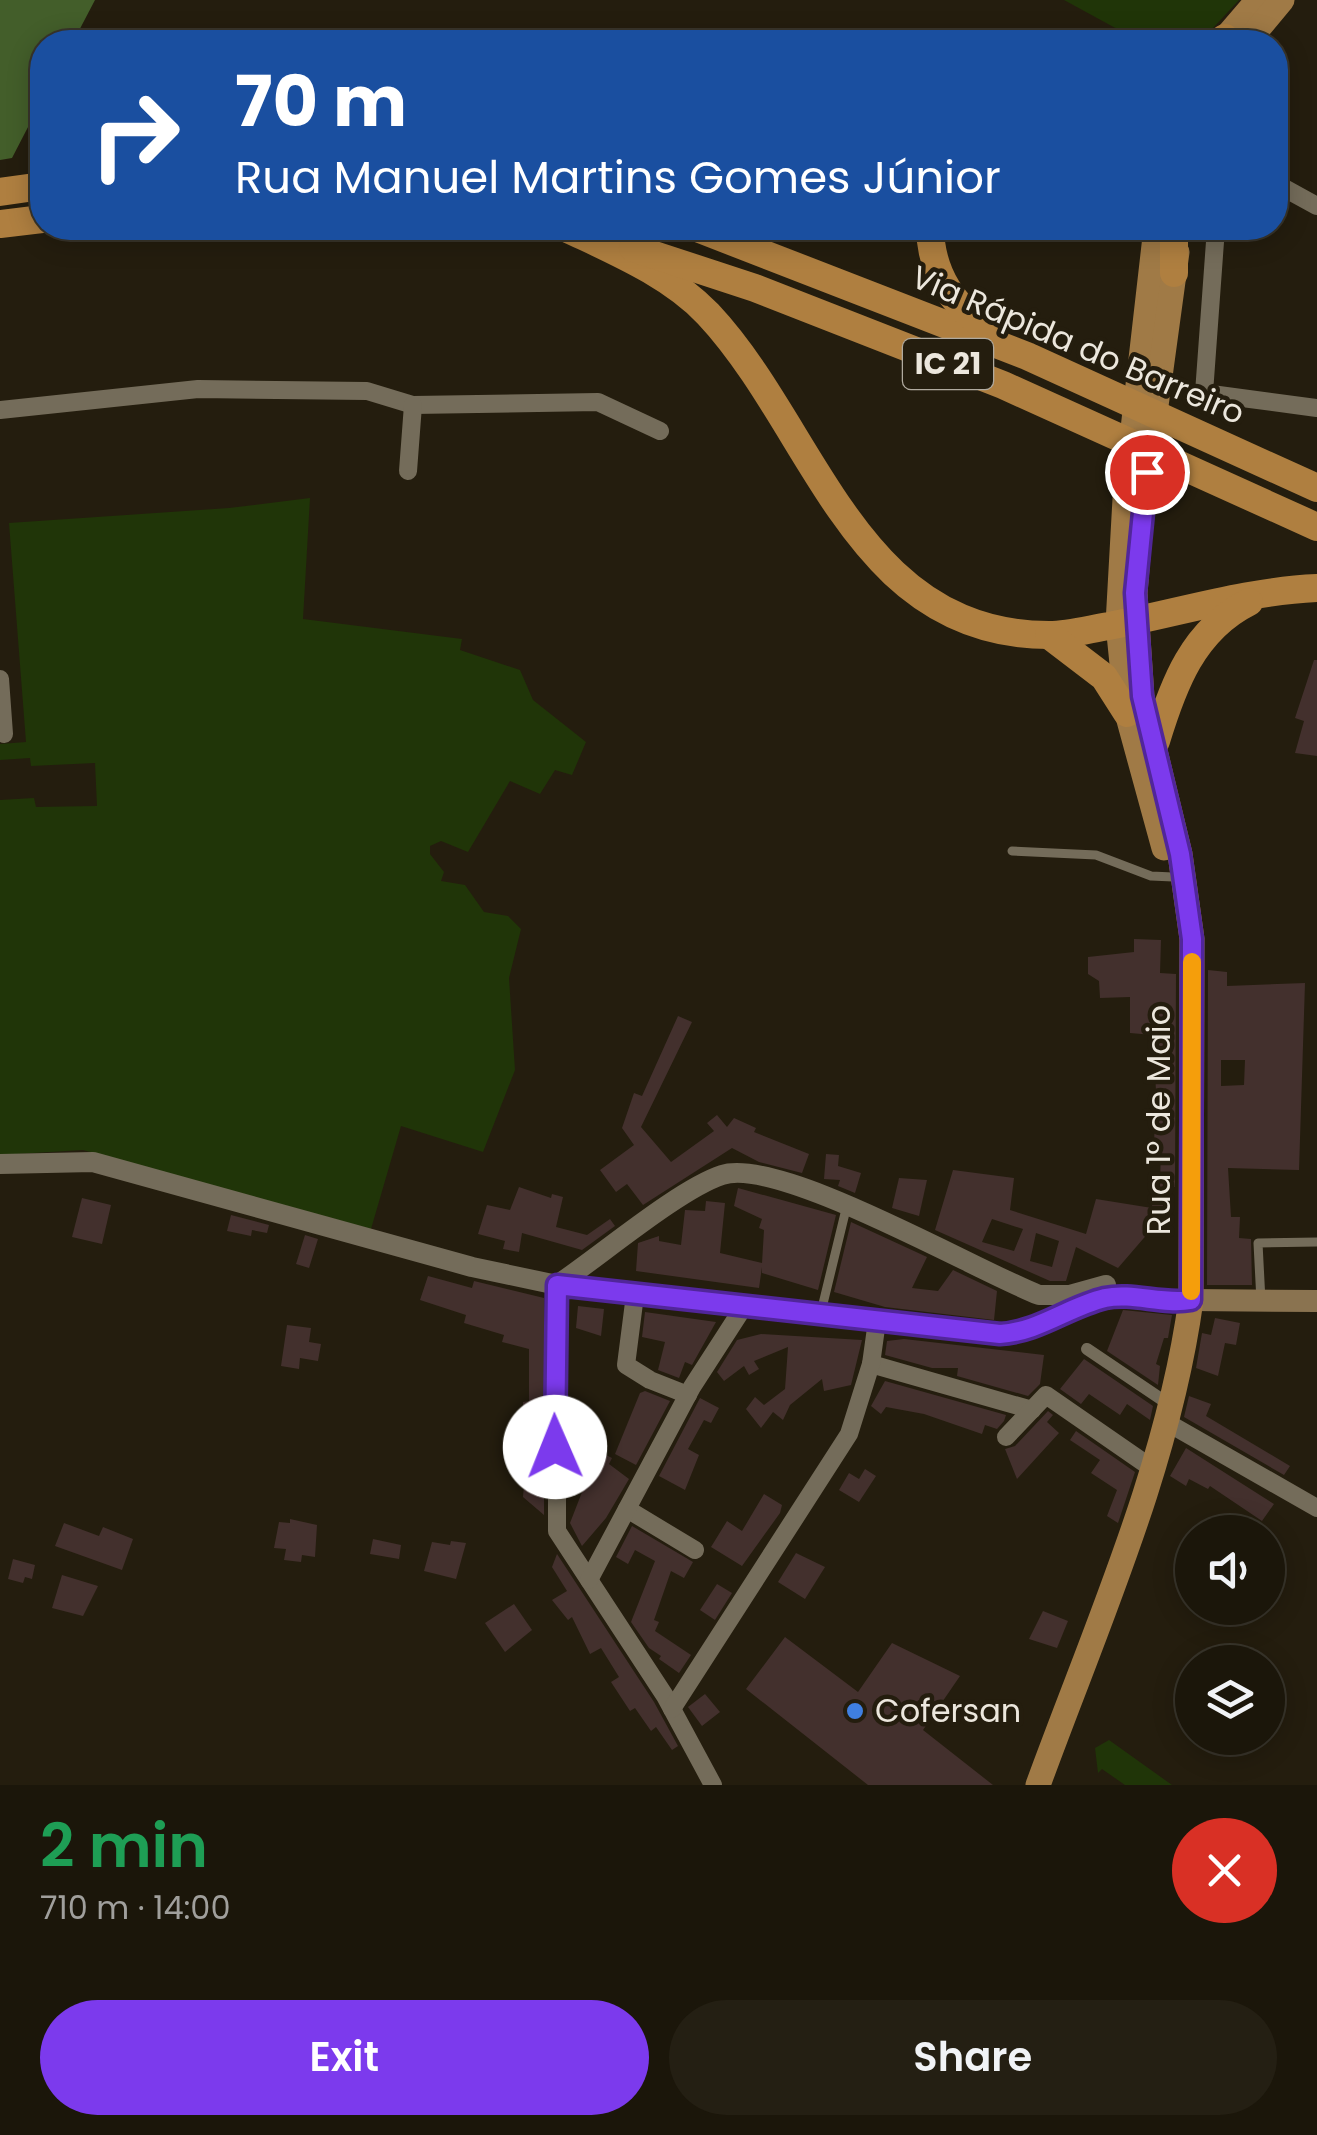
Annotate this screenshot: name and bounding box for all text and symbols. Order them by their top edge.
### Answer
text: 70 m [235,52,407,151]
icon: right [70,70,200,200]
text: Rua Manuel Martins Gomes Júnior [235,146,1001,209]
street label: Via Rápida do Barreiro [905,254,1252,435]
road number: IC 21 [903,339,993,389]
pin [1105,430,1190,515]
icon: arrive [1120,445,1175,500]
street label: Rua 1º de Maio [1136,1005,1181,1235]
position arrow [503,1395,607,1499]
map controls [1175,1515,1285,1755]
button: sound [1175,1515,1285,1625]
button: layers [1175,1645,1285,1755]
place label: Cofersan [875,1688,1021,1733]
marker: Cofersan [844,1700,866,1722]
text: 2 min [40,1804,208,1888]
button: close [1172,1818,1277,1923]
text: 710 m · 14:00 [40,1885,231,1930]
button: Exit [40,2000,649,2115]
button: Share [669,2000,1277,2115]

